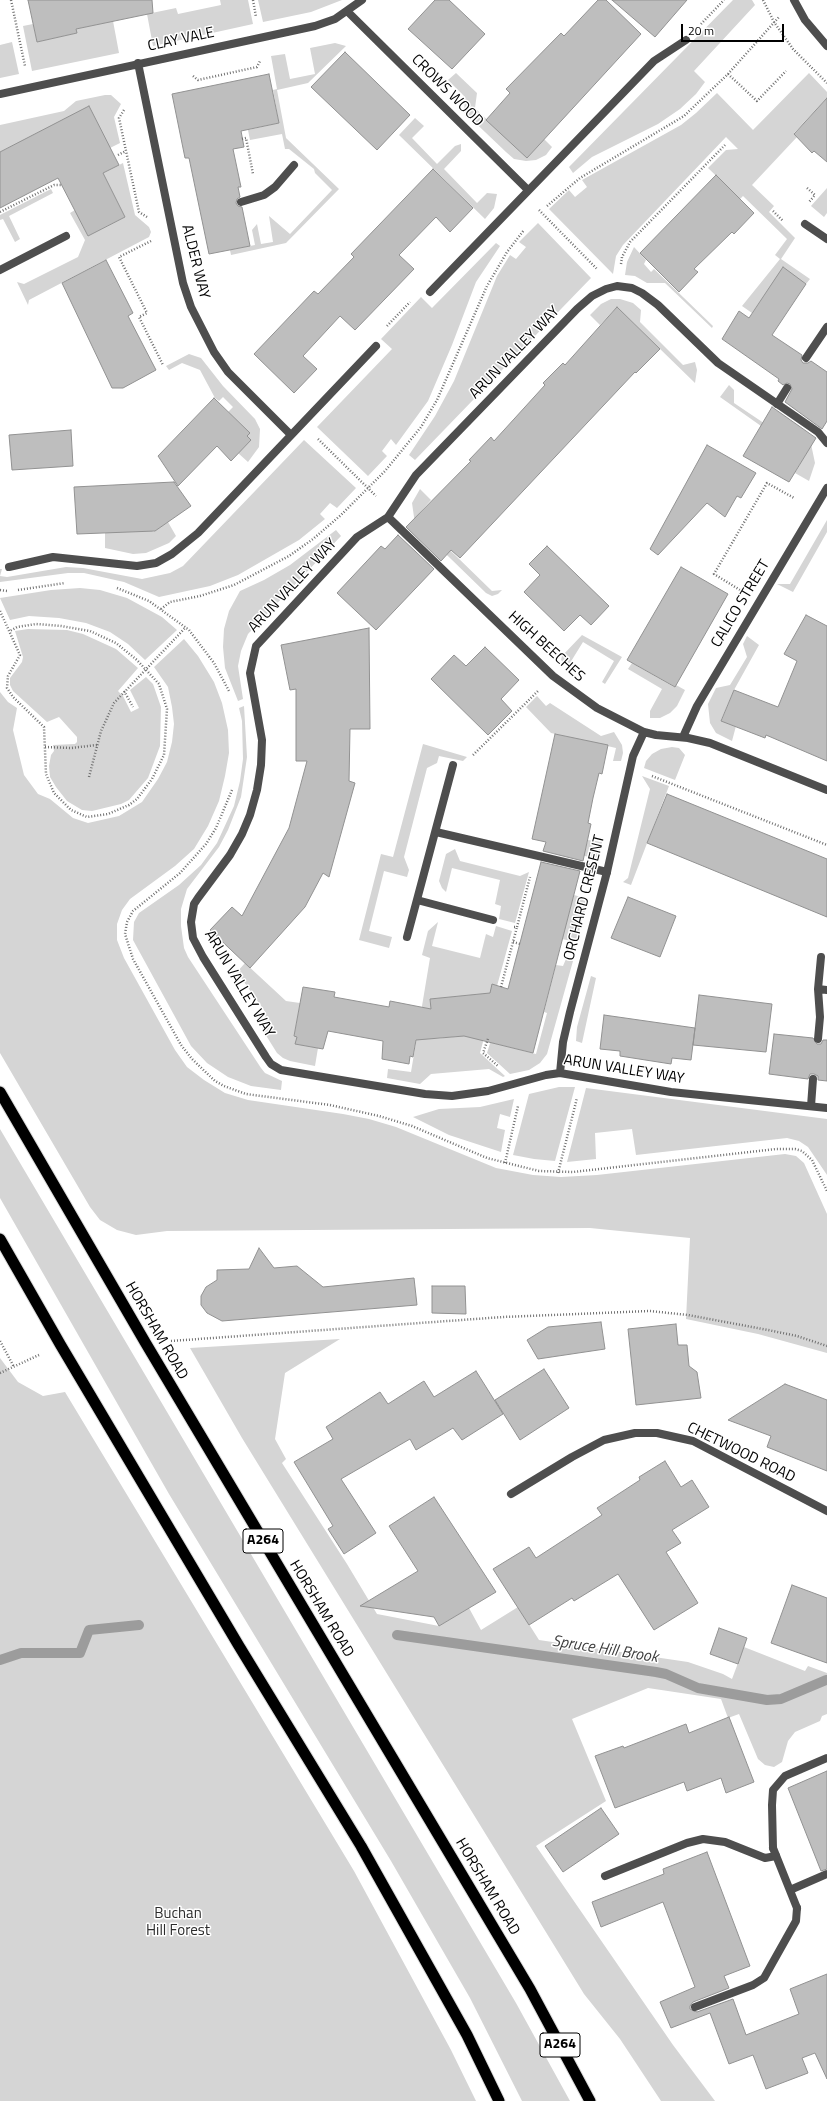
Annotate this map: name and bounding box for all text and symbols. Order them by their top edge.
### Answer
scale bar [683,16,786,42]
text: 20 m [688,21,714,40]
street label: CLAY VALE [146,24,216,56]
street label: CROWS WOOD [407,51,487,131]
street label: ALDER WAY [177,223,213,301]
street label: ARUN VALLEY WAY [466,303,564,403]
street label: ARUN VALLEY WAY [245,535,341,637]
street label: CALICO STREET [708,557,774,651]
street label: HIGH BEECHES [504,608,588,686]
street label: ORCHARD CRESENT [561,833,609,963]
street label: ARUN VALLEY WAY [200,927,278,1041]
street label: ARUN VALLEY WAY [562,1052,686,1088]
street label: HORSHAM ROAD [121,1279,191,1383]
street label: CHETWOOD ROAD [684,1419,798,1487]
road number: A264 [243,1529,283,1553]
street label: HORSHAM ROAD [285,1557,357,1661]
water label: Spruce Hill Brook [551,1632,659,1668]
street label: HORSHAM ROAD [451,1835,523,1939]
park label: Buchan Hill Forest [146,1905,210,1940]
road number: A264 [540,2033,580,2057]

